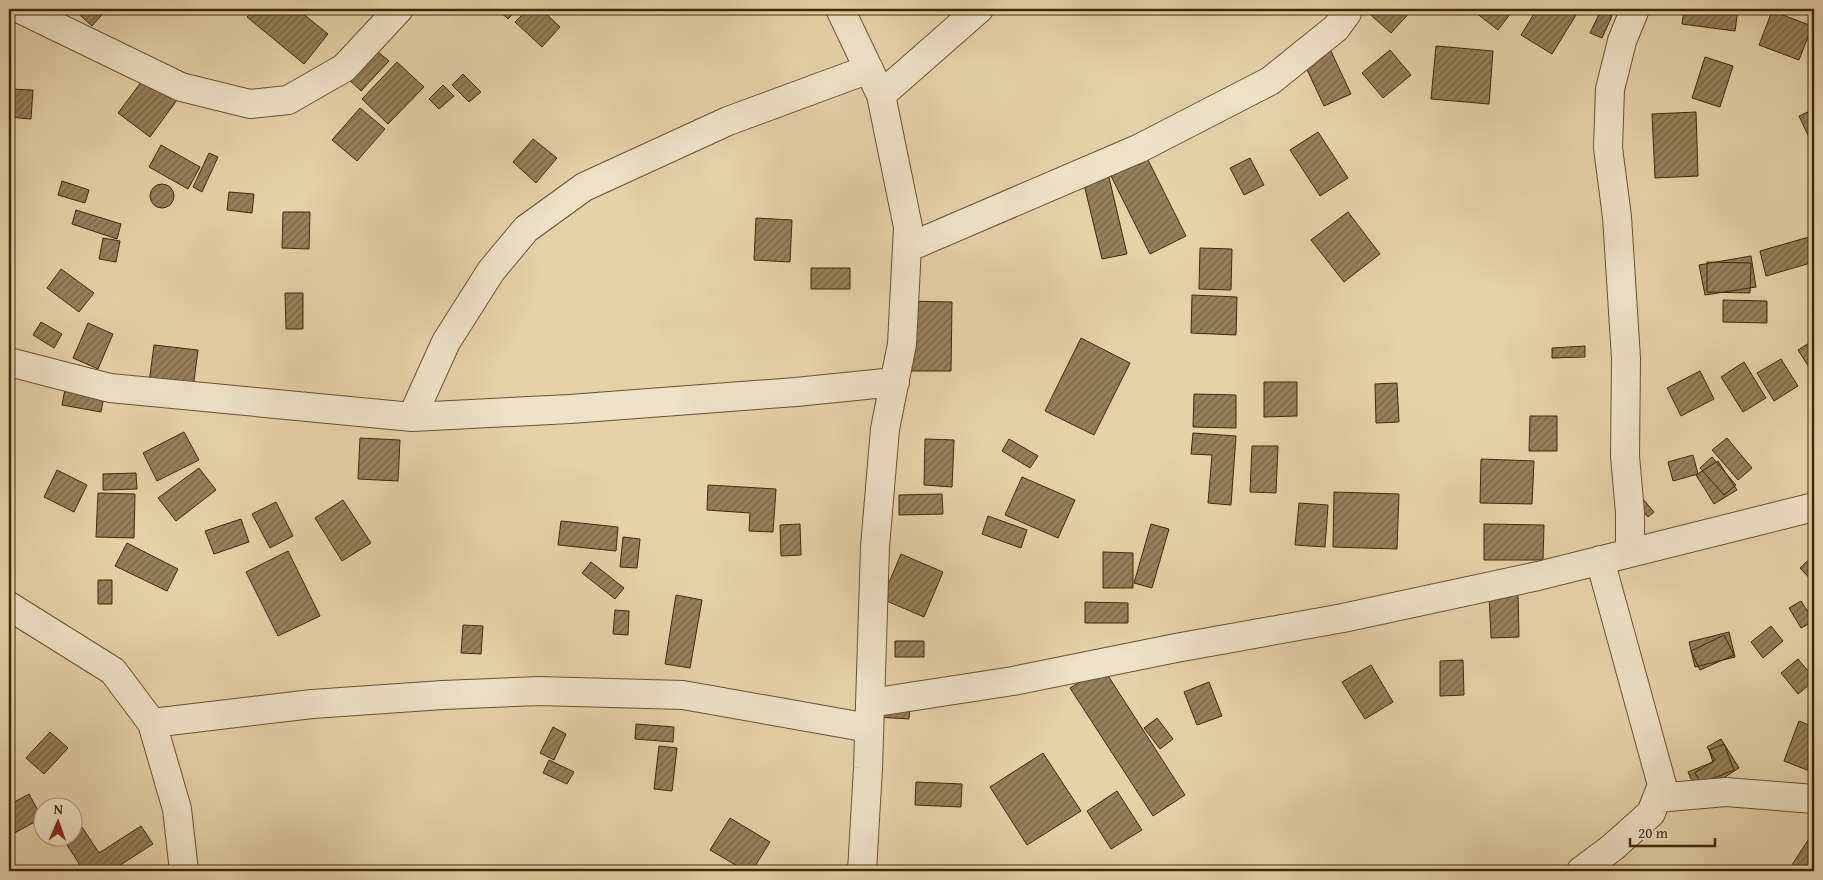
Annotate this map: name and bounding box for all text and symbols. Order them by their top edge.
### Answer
north arrow [32,798,82,848]
text: N [53,799,64,819]
scale bar [1630,815,1716,847]
text: 20 m [1638,822,1669,843]

